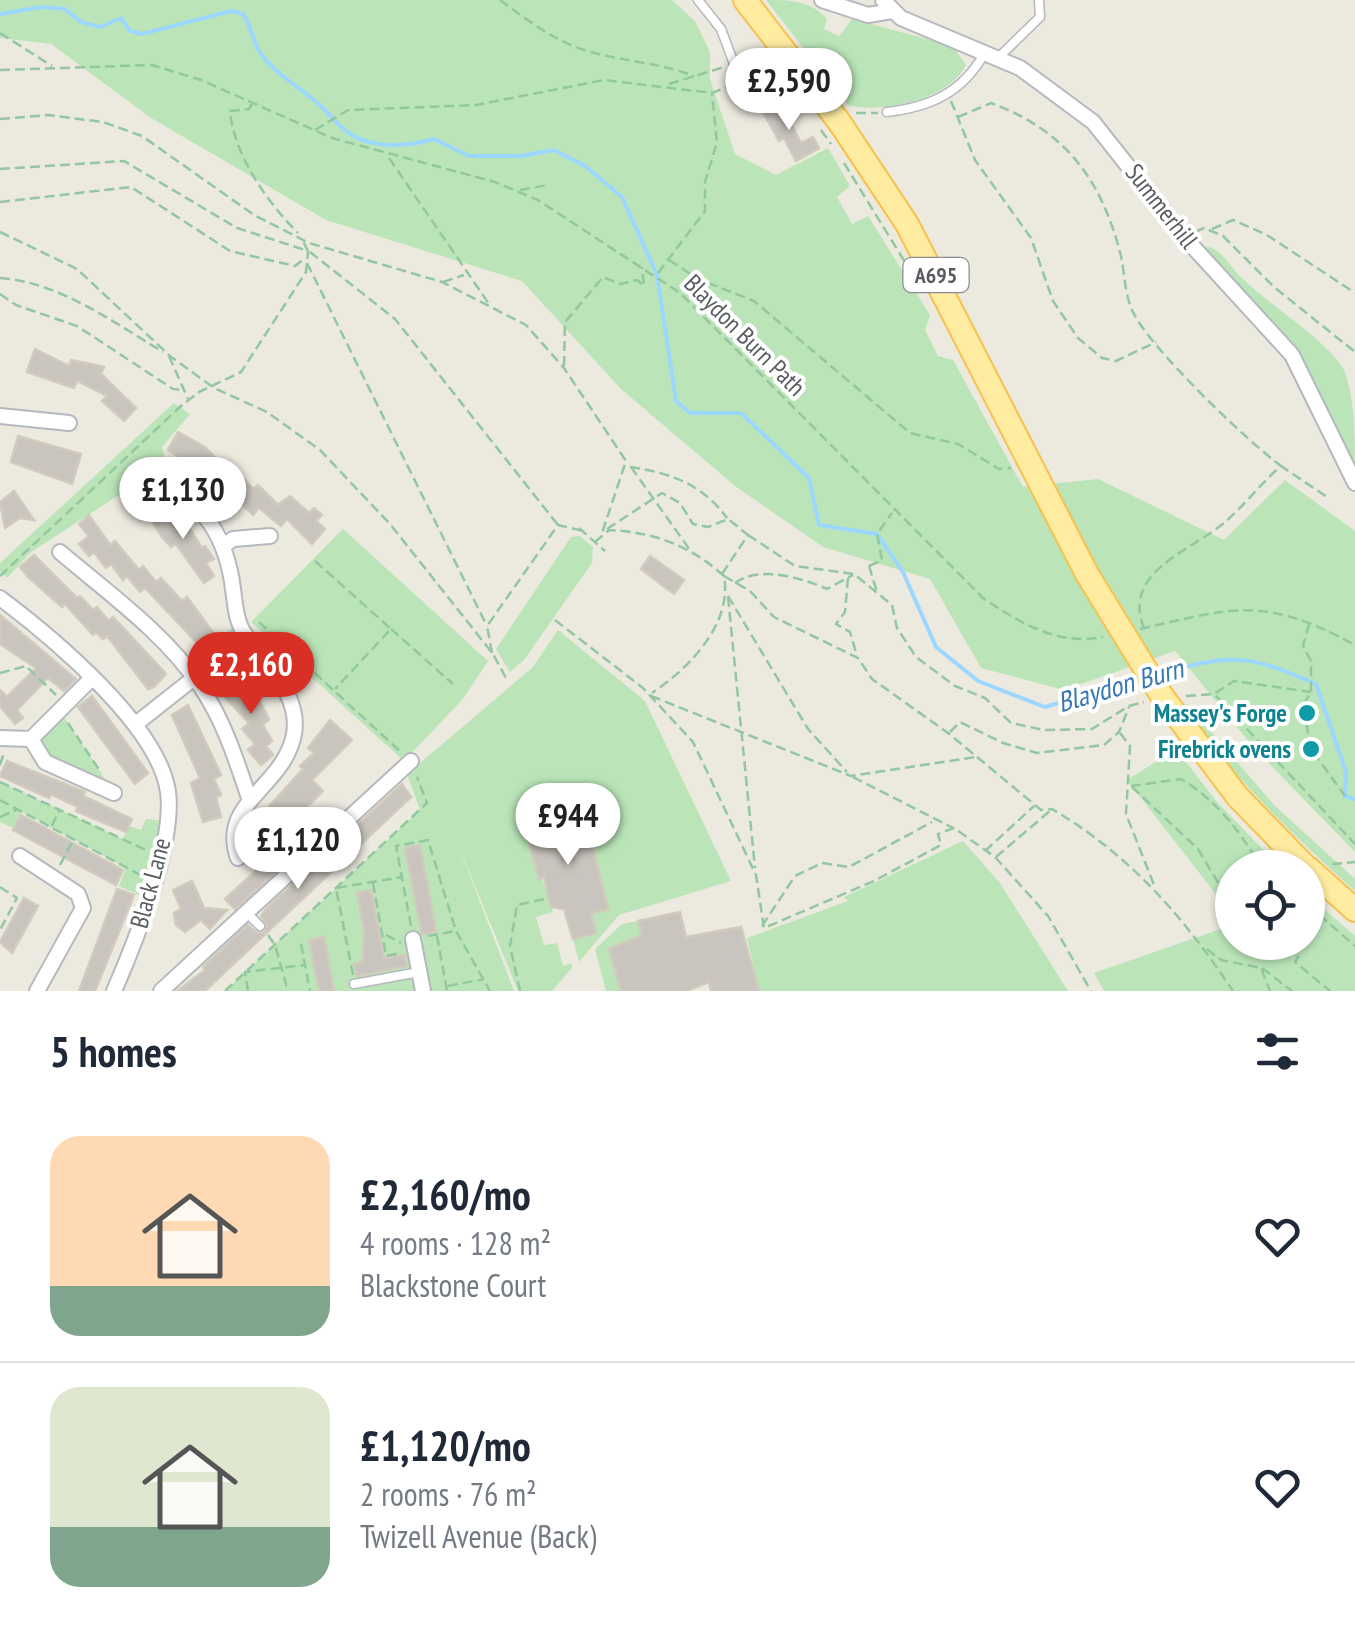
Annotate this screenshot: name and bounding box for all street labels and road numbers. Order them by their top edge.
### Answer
street label: Summerhill [1119,157,1205,255]
road number: A695 [904,258,968,292]
street label: Blaydon Burn Path [677,267,813,403]
street label: Black Lane [123,834,177,932]

